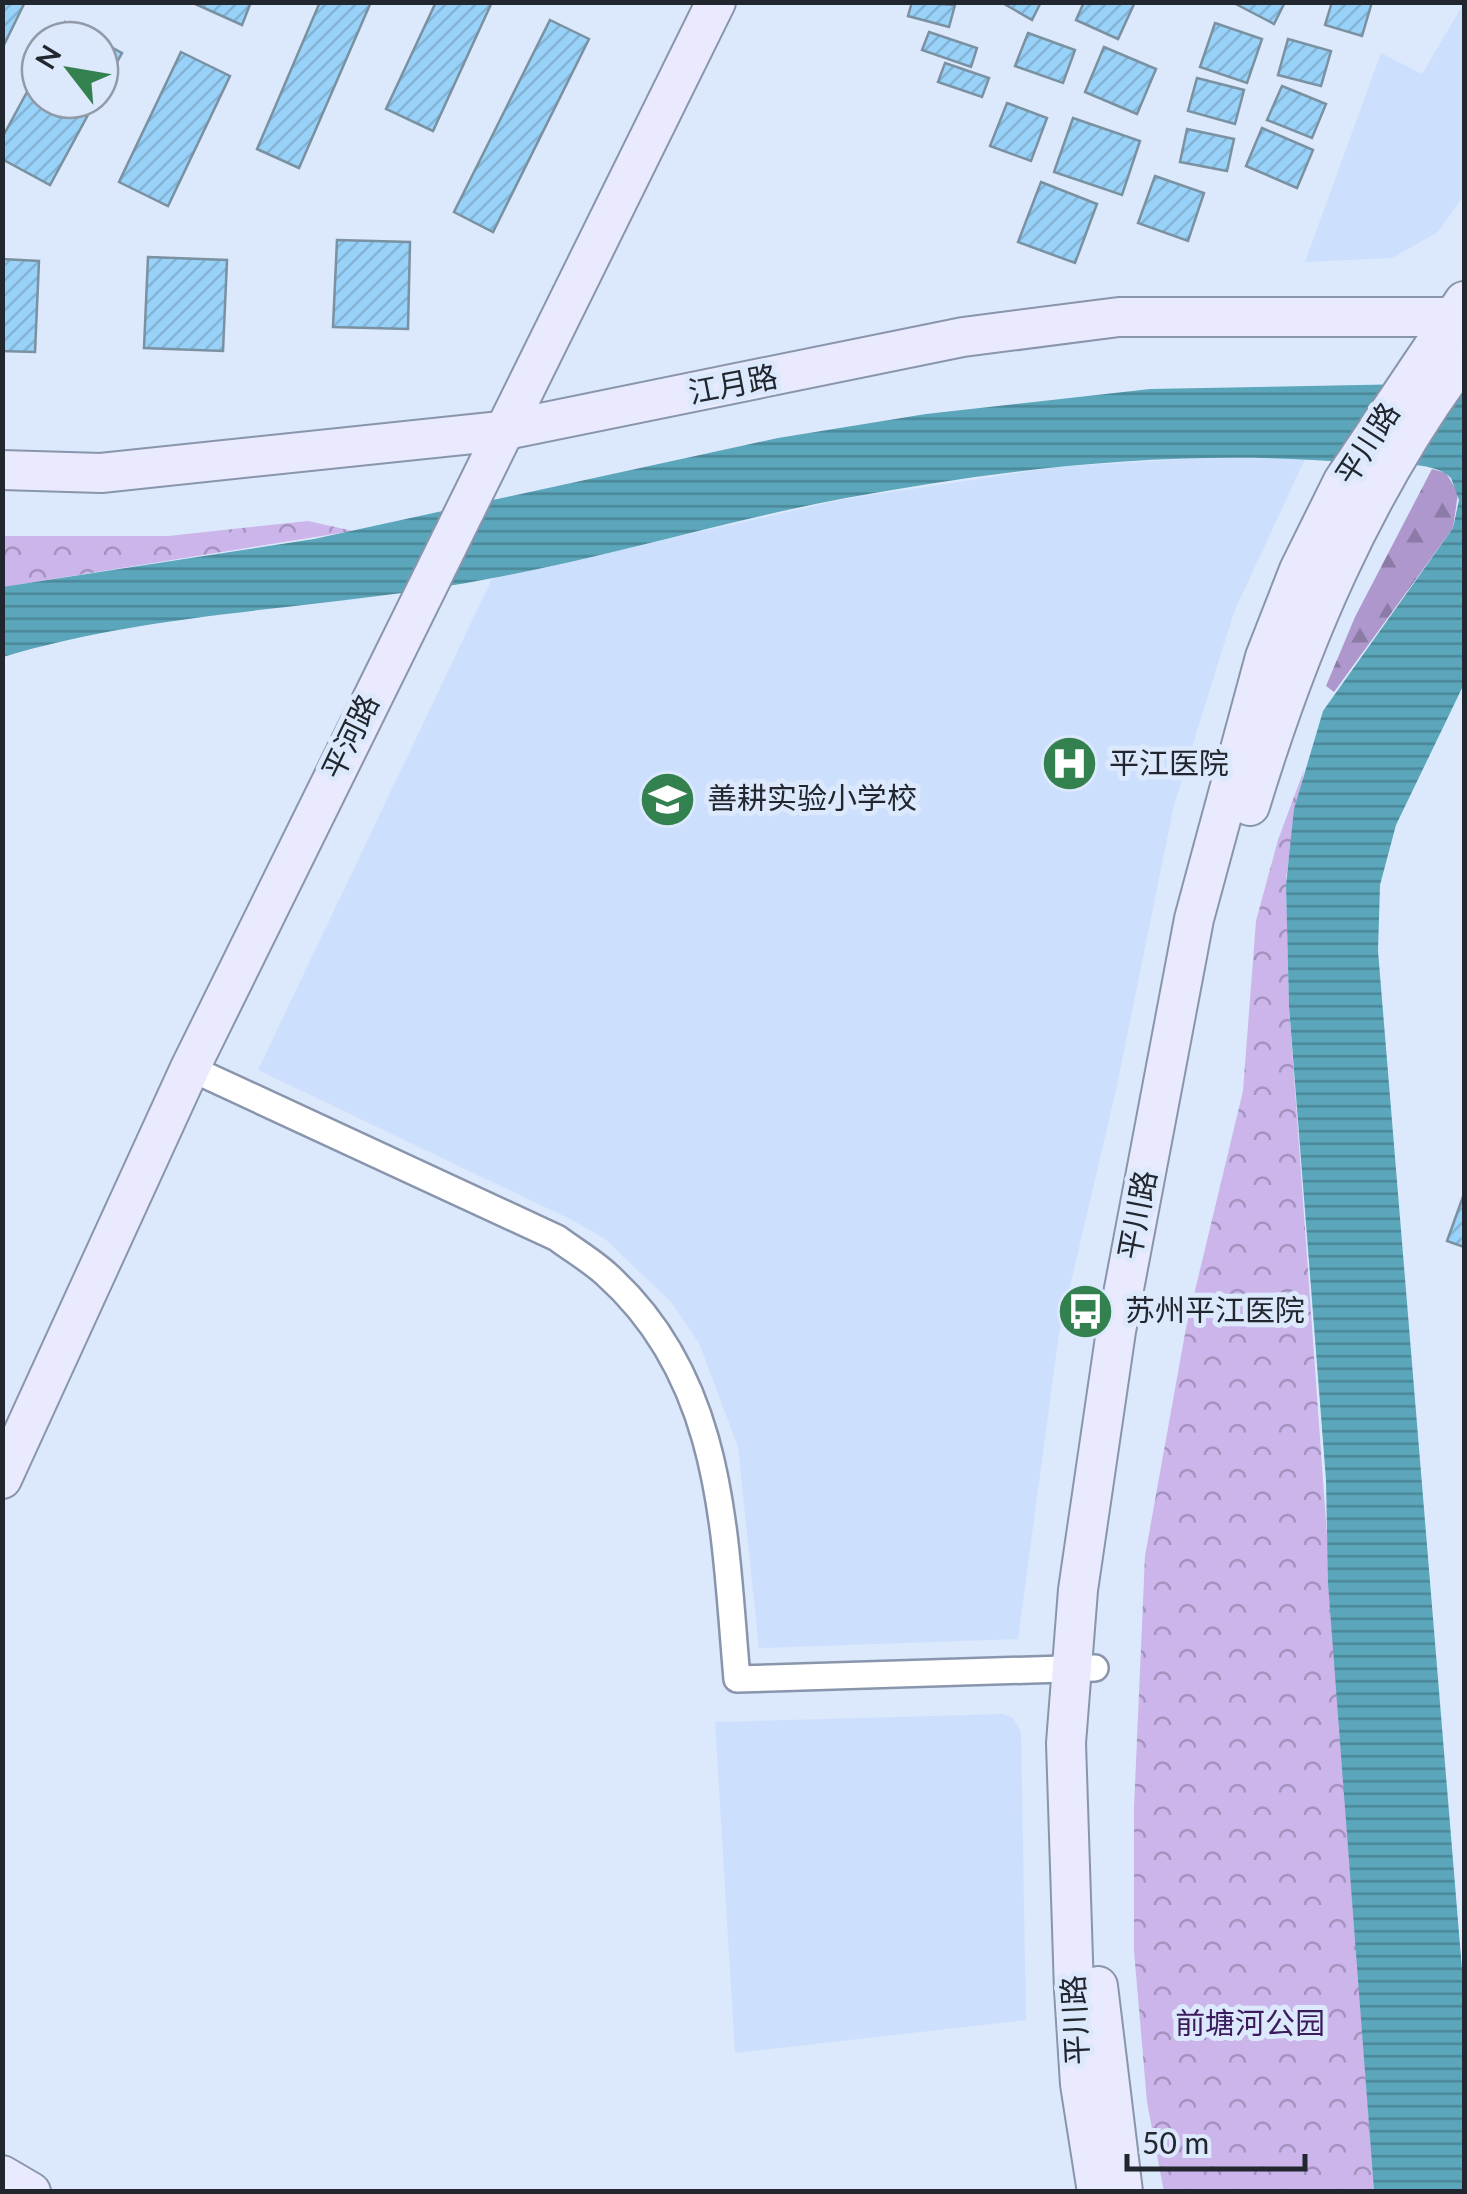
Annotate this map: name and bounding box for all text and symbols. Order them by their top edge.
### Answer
north arrow [20,20,120,120]
text: N [28,39,68,75]
street label: 江月路 [685,357,780,409]
street label: 平川路 [1327,395,1406,490]
street label: 平河路 [313,688,385,784]
hospital icon: 平江医院 [1040,734,1100,794]
place label: 平江医院 [1109,744,1229,780]
school or university icon: 善耕实验小学校 [638,769,698,829]
place label: 善耕实验小学校 [707,779,917,815]
street label: 平川路 [1110,1167,1162,1262]
bus stop icon: 苏州平江医院 [1056,1281,1116,1341]
place label: 苏州平江医院 [1125,1291,1305,1327]
street label: 平川路 [1054,1974,1094,2066]
park label: 前塘河公园 [1175,2004,1325,2040]
scale bar [1127,2109,1304,2171]
text: 50 m [1142,2124,1209,2160]

